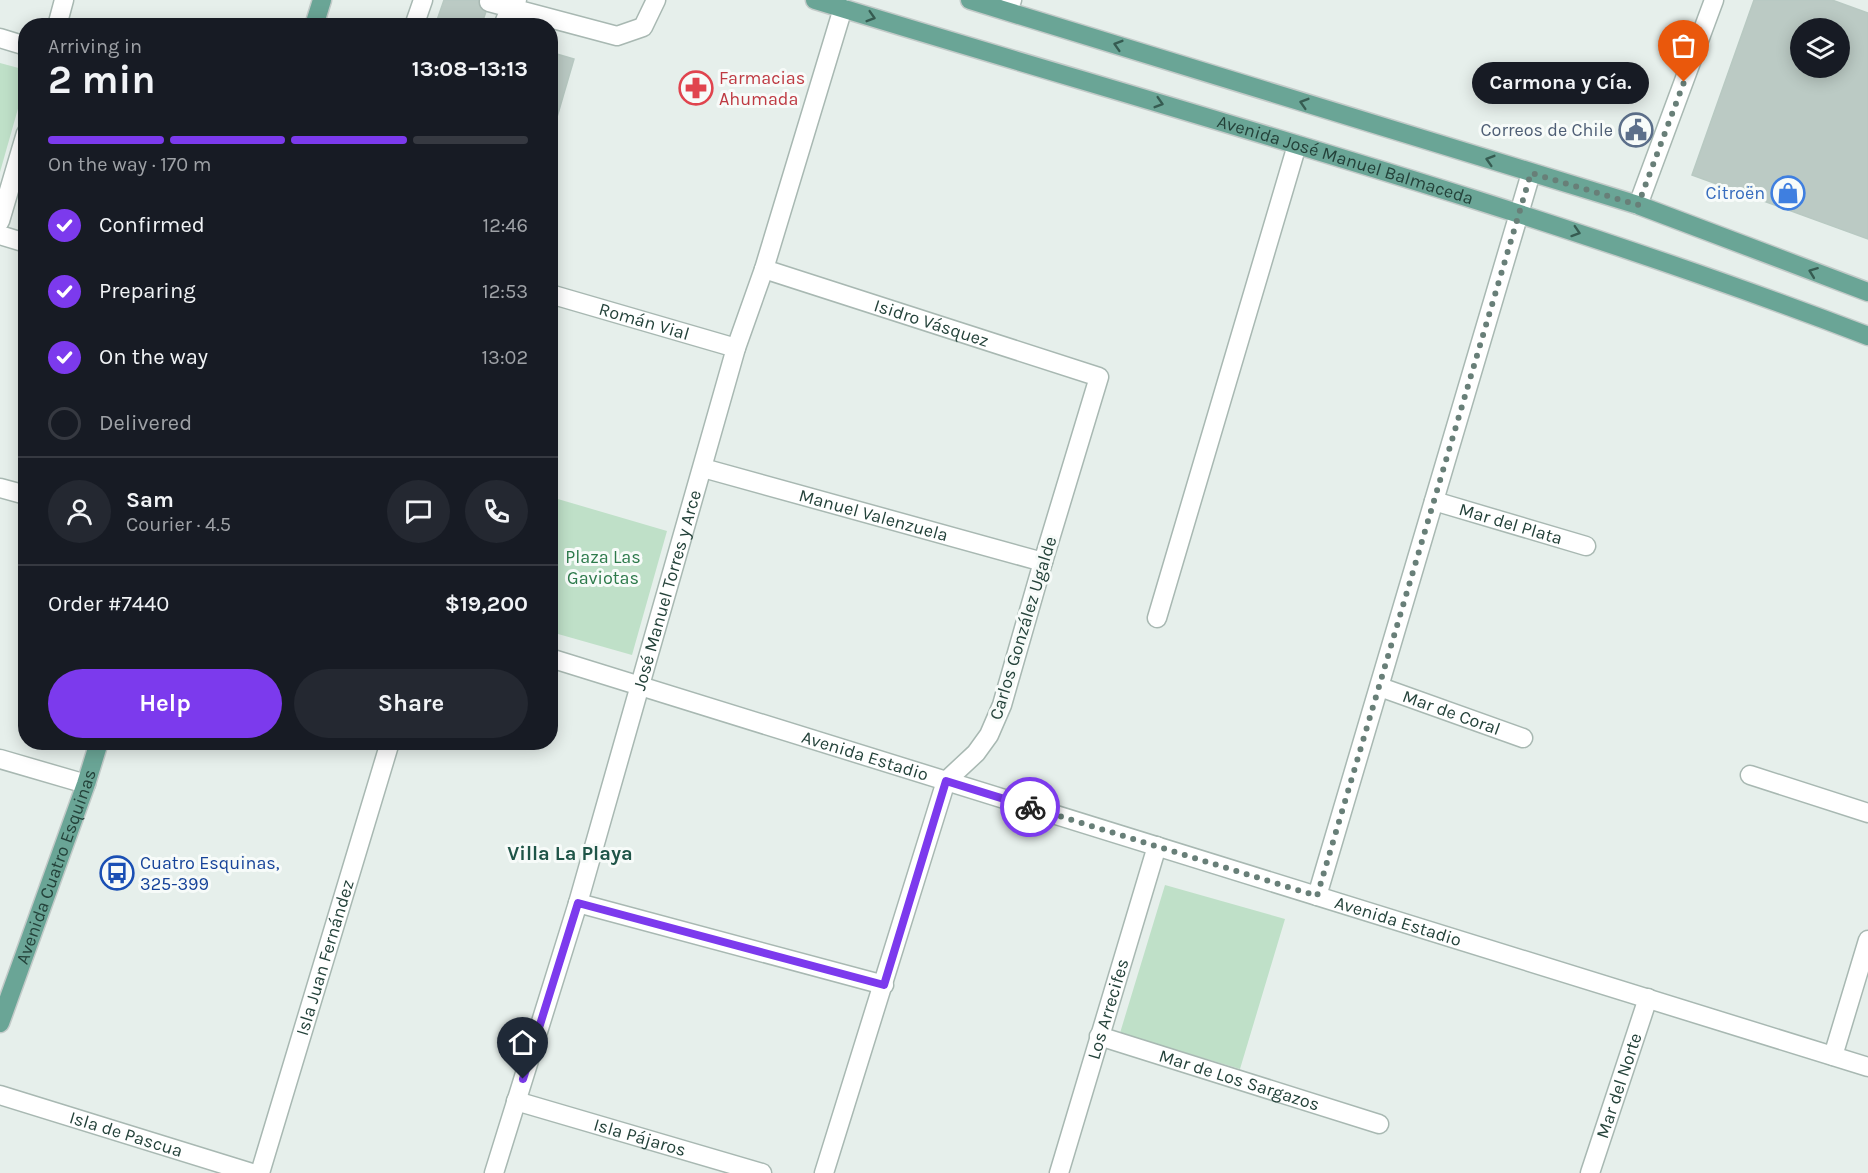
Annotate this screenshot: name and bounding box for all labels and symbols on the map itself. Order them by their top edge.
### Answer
one-way arrow [866,10,876,22]
pin [1658,20,1709,82]
one-way arrow [1113,40,1123,52]
callout: Carmona y Cía. [1471,61,1648,103]
place label: Farmacias Ahumada [719,67,805,110]
pharmacy icon: Farmacias Ahumada [678,70,714,106]
one-way arrow [1153,96,1164,108]
one-way arrow [1299,98,1310,110]
street label: Avenida José Manuel Balmaceda [1215,110,1476,210]
public building icon: Correos de Chile [1618,112,1654,148]
place label: Correos de Chile [1481,119,1613,141]
one-way arrow [1485,155,1496,167]
shop icon: Citroën [1770,175,1806,211]
place label: Citroën [1705,182,1765,204]
one-way arrow [1570,224,1581,237]
one-way arrow [1809,266,1819,279]
street label: Isidro Vásquez [871,294,992,352]
street label: Román Vial [596,298,692,345]
street label: Manuel Valenzuela [797,484,951,546]
street label: José Manuel Torres y Arce [628,488,706,693]
street label: Mar del Plata [1456,498,1565,549]
street label: Carlos González Ugalde [985,534,1061,722]
park label: Plaza Las Gaviotas [565,546,641,589]
street label: Mar de Coral [1400,685,1504,740]
street label: Avenida Estadio [799,726,931,786]
street label: Avenida Cuatro Esquinas [11,767,101,967]
courier [1000,777,1060,837]
district label: Villa La Playa [507,842,633,865]
place label: Cuatro Esquinas, 325-399 [140,852,280,895]
bus stop icon: Cuatro Esquinas, 325-399 [99,855,135,891]
street label: Isla Juan Fernández [291,877,359,1038]
street label: Avenida Estadio [1332,891,1464,951]
street label: Los Arrecifes [1083,956,1134,1062]
pin [497,1017,548,1079]
street label: Mar del Norte [1591,1030,1647,1141]
street label: Mar de Los Sargazos [1156,1045,1322,1116]
street label: Isla de Pascua [67,1106,185,1162]
street label: Isla Pájaros [591,1113,689,1161]

